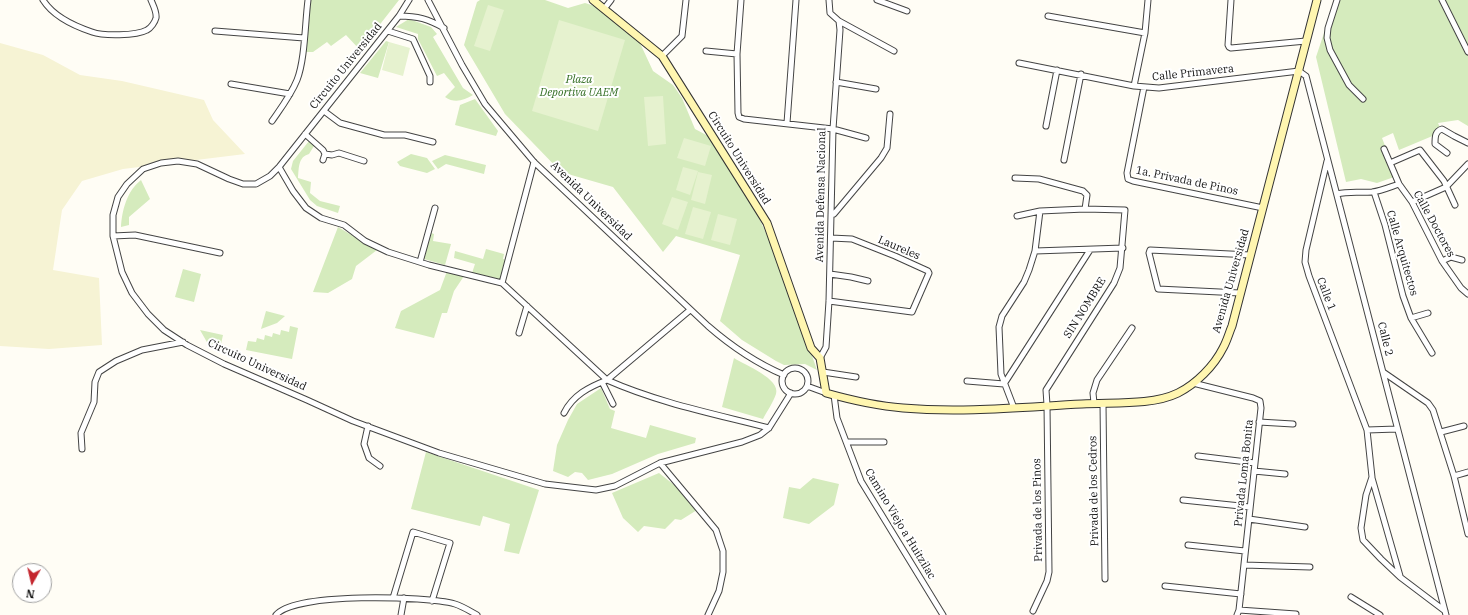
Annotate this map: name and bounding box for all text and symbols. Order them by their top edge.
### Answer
street label: Circuito Universidad [307,20,385,112]
street label: Calle Primavera [1151,62,1235,84]
park label: Plaza Deportiva UAEM [540,73,618,99]
street label: Circuito Universidad [705,109,773,207]
street label: Avenida Defensa Nacional [813,127,829,263]
street label: Avenida Universidad [548,159,634,243]
street label: 1a. Privada de Pinos [1135,164,1239,198]
street label: Calle Doctores [1410,188,1458,260]
street label: Calle Arquitectos [1383,209,1421,297]
street label: Avenida Universidad [1210,227,1252,335]
street label: Laureles [876,233,922,263]
street label: SIN NOMBRE [1061,275,1109,341]
street label: Calle 1 [1314,275,1338,313]
street label: Calle 2 [1374,321,1396,357]
street label: Circuito Universidad [206,336,308,394]
street label: Privada Loma Bonita [1232,419,1256,527]
street label: Privada de los Cedros [1086,435,1102,547]
street label: Privada de los Pinos [1030,458,1046,562]
street label: Camino Viejo a Huitzilac [862,466,938,582]
north arrow [12,563,52,603]
text: N [25,586,36,601]

